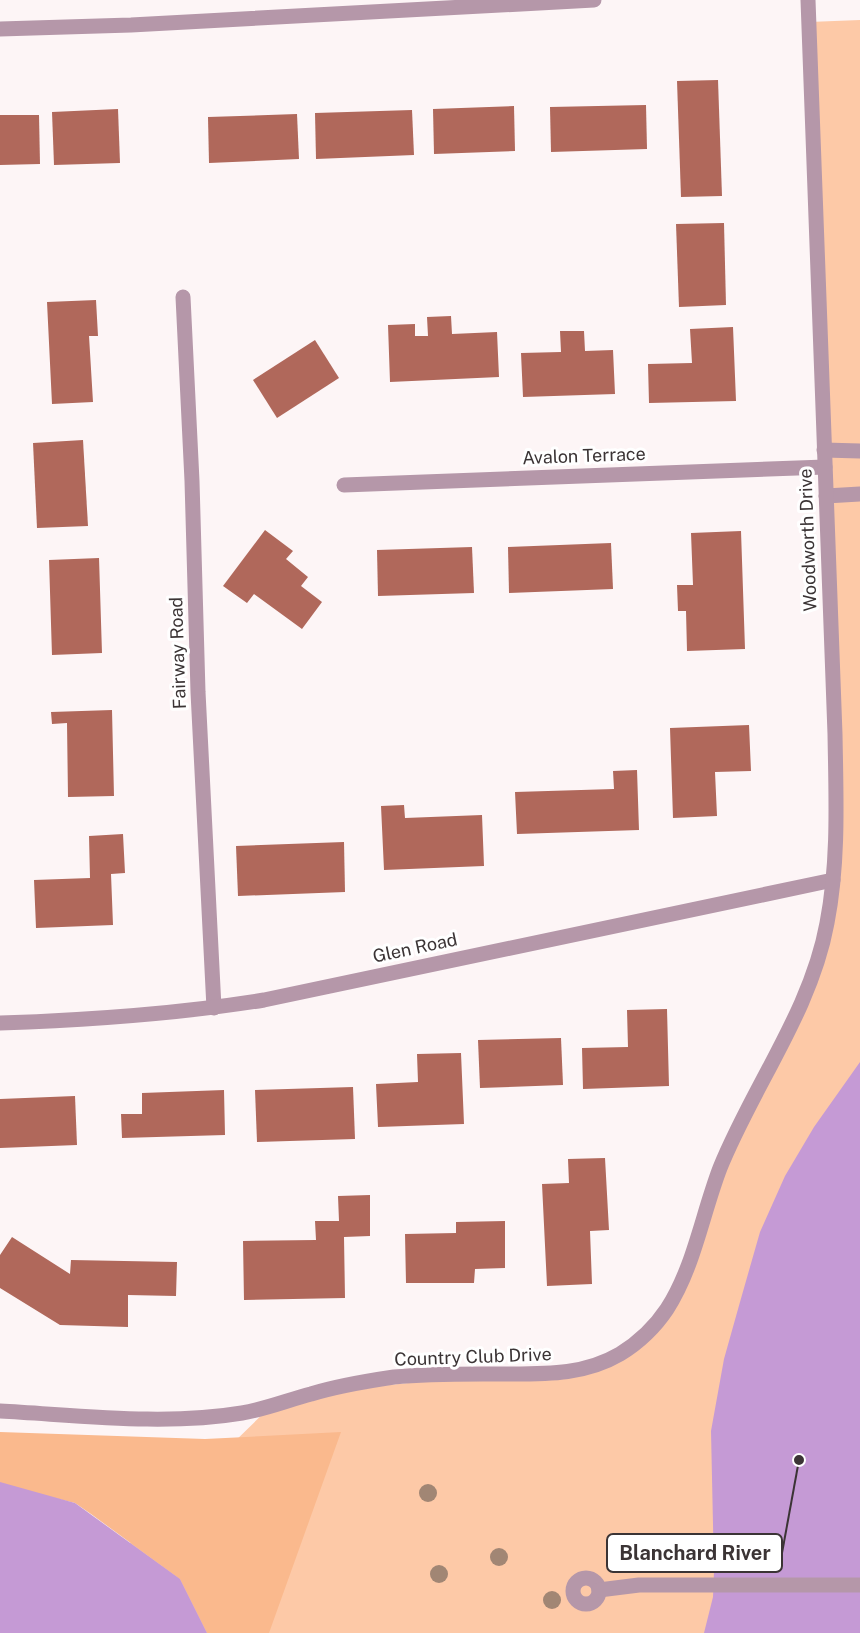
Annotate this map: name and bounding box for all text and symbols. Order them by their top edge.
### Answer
street label: Avalon Terrace [522,443,646,468]
street label: Woodworth Drive [795,468,820,612]
street label: Fairway Road [165,596,190,710]
street label: Glen Road [371,928,459,967]
street label: Country Club Drive [394,1343,552,1370]
callout: Blanchard River [607,1534,782,1572]
text: Blanchard River [619,1541,771,1565]

